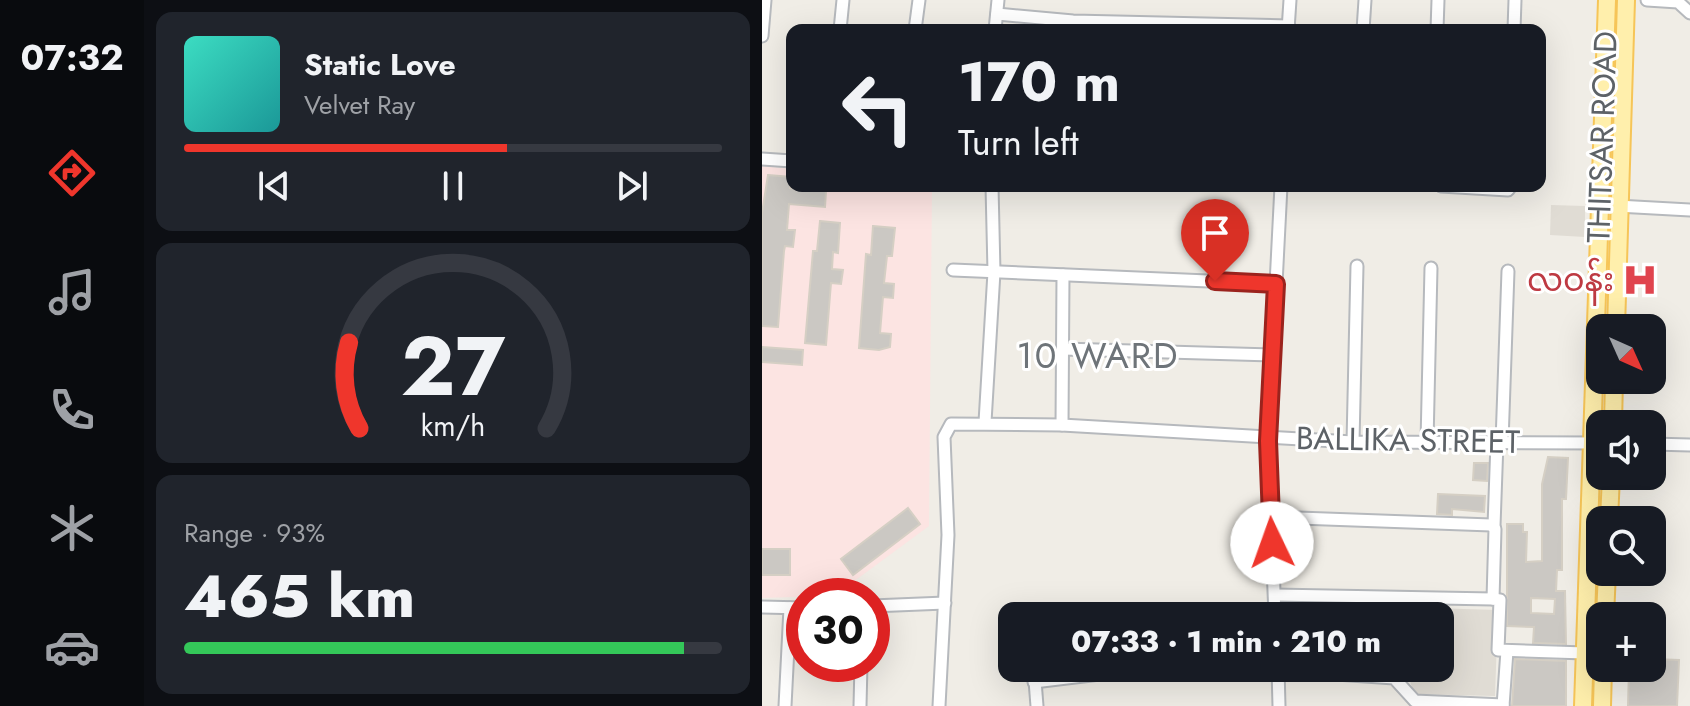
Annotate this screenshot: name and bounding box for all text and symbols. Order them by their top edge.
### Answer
street label: THITSAR ROAD [1575,30,1629,244]
text: 07:32 [20,31,124,83]
text: 170 m [958,41,1120,122]
text: Static Love [304,43,456,86]
icon: left [826,56,930,160]
text: Velvet Ray [304,86,415,124]
text: Turn left [958,116,1079,168]
icon: directions [44,145,100,201]
icon: previous [252,164,296,208]
icon: pause [431,164,475,208]
icon: next [610,164,654,208]
pin [1181,199,1249,281]
icon: arrive [1193,211,1237,255]
place label: လဝန်း [1527,257,1614,306]
hospital icon: လဝန်း [1621,261,1659,299]
icon: music [44,264,100,320]
text: 27 [401,306,505,426]
north arrow [1586,314,1666,394]
map controls [1586,314,1666,682]
district label: 10 WARD [1016,329,1180,381]
icon: phone [44,382,100,438]
text: km/h [421,405,485,447]
button: sound [1586,410,1666,490]
street label: BALLIKA STREET [1295,415,1521,465]
icon: climate [44,500,100,556]
position arrow [1230,501,1314,585]
button: search [1586,506,1666,586]
text: Range · 93% [184,514,325,552]
text: 465 km [184,553,415,640]
speed limit sign: 30 [786,578,890,682]
button: + [1586,602,1666,682]
icon: car [44,619,100,675]
text: 07:33 · 1 min · 210 m [1071,620,1381,663]

